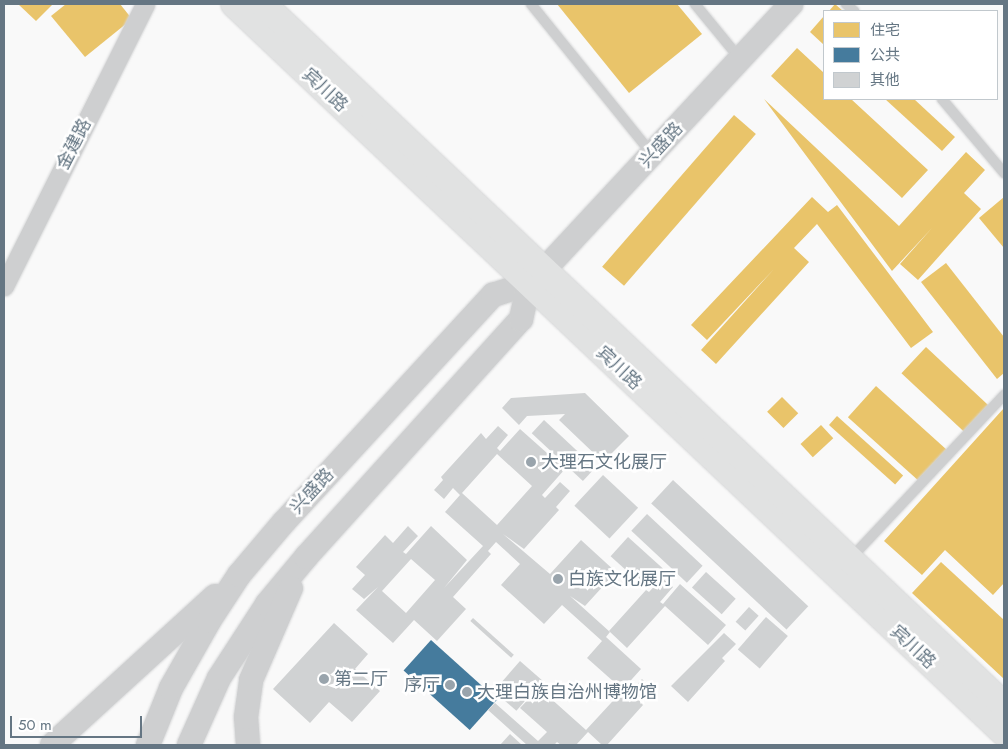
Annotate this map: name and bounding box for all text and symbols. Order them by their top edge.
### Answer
legend [823,10,998,100]
text: 住宅 [870,19,900,41]
text: 公共 [870,44,900,66]
street label: 宾川路 [298,64,352,116]
text: 其他 [870,69,900,91]
street label: 金建路 [52,115,96,173]
street label: 兴盛路 [635,118,687,172]
street label: 宾川路 [592,342,646,394]
place label: 大理石文化展厅 [541,451,667,473]
marker: 大理石文化展厅 [525,456,537,468]
street label: 兴盛路 [286,464,338,518]
place label: 白族文化展厅 [568,568,676,590]
marker: 白族文化展厅 [552,573,564,585]
street label: 宾川路 [886,621,940,673]
place label: 第二厅 [334,668,388,690]
marker: 第二厅 [318,673,330,685]
place label: 序厅 [404,674,440,696]
marker: 序厅 [444,679,456,691]
place label: 大理白族自治州博物馆 [477,681,657,703]
marker: 大理白族自治州博物馆 [461,686,473,698]
scale bar [12,706,145,738]
text: 50 m [18,714,52,736]

